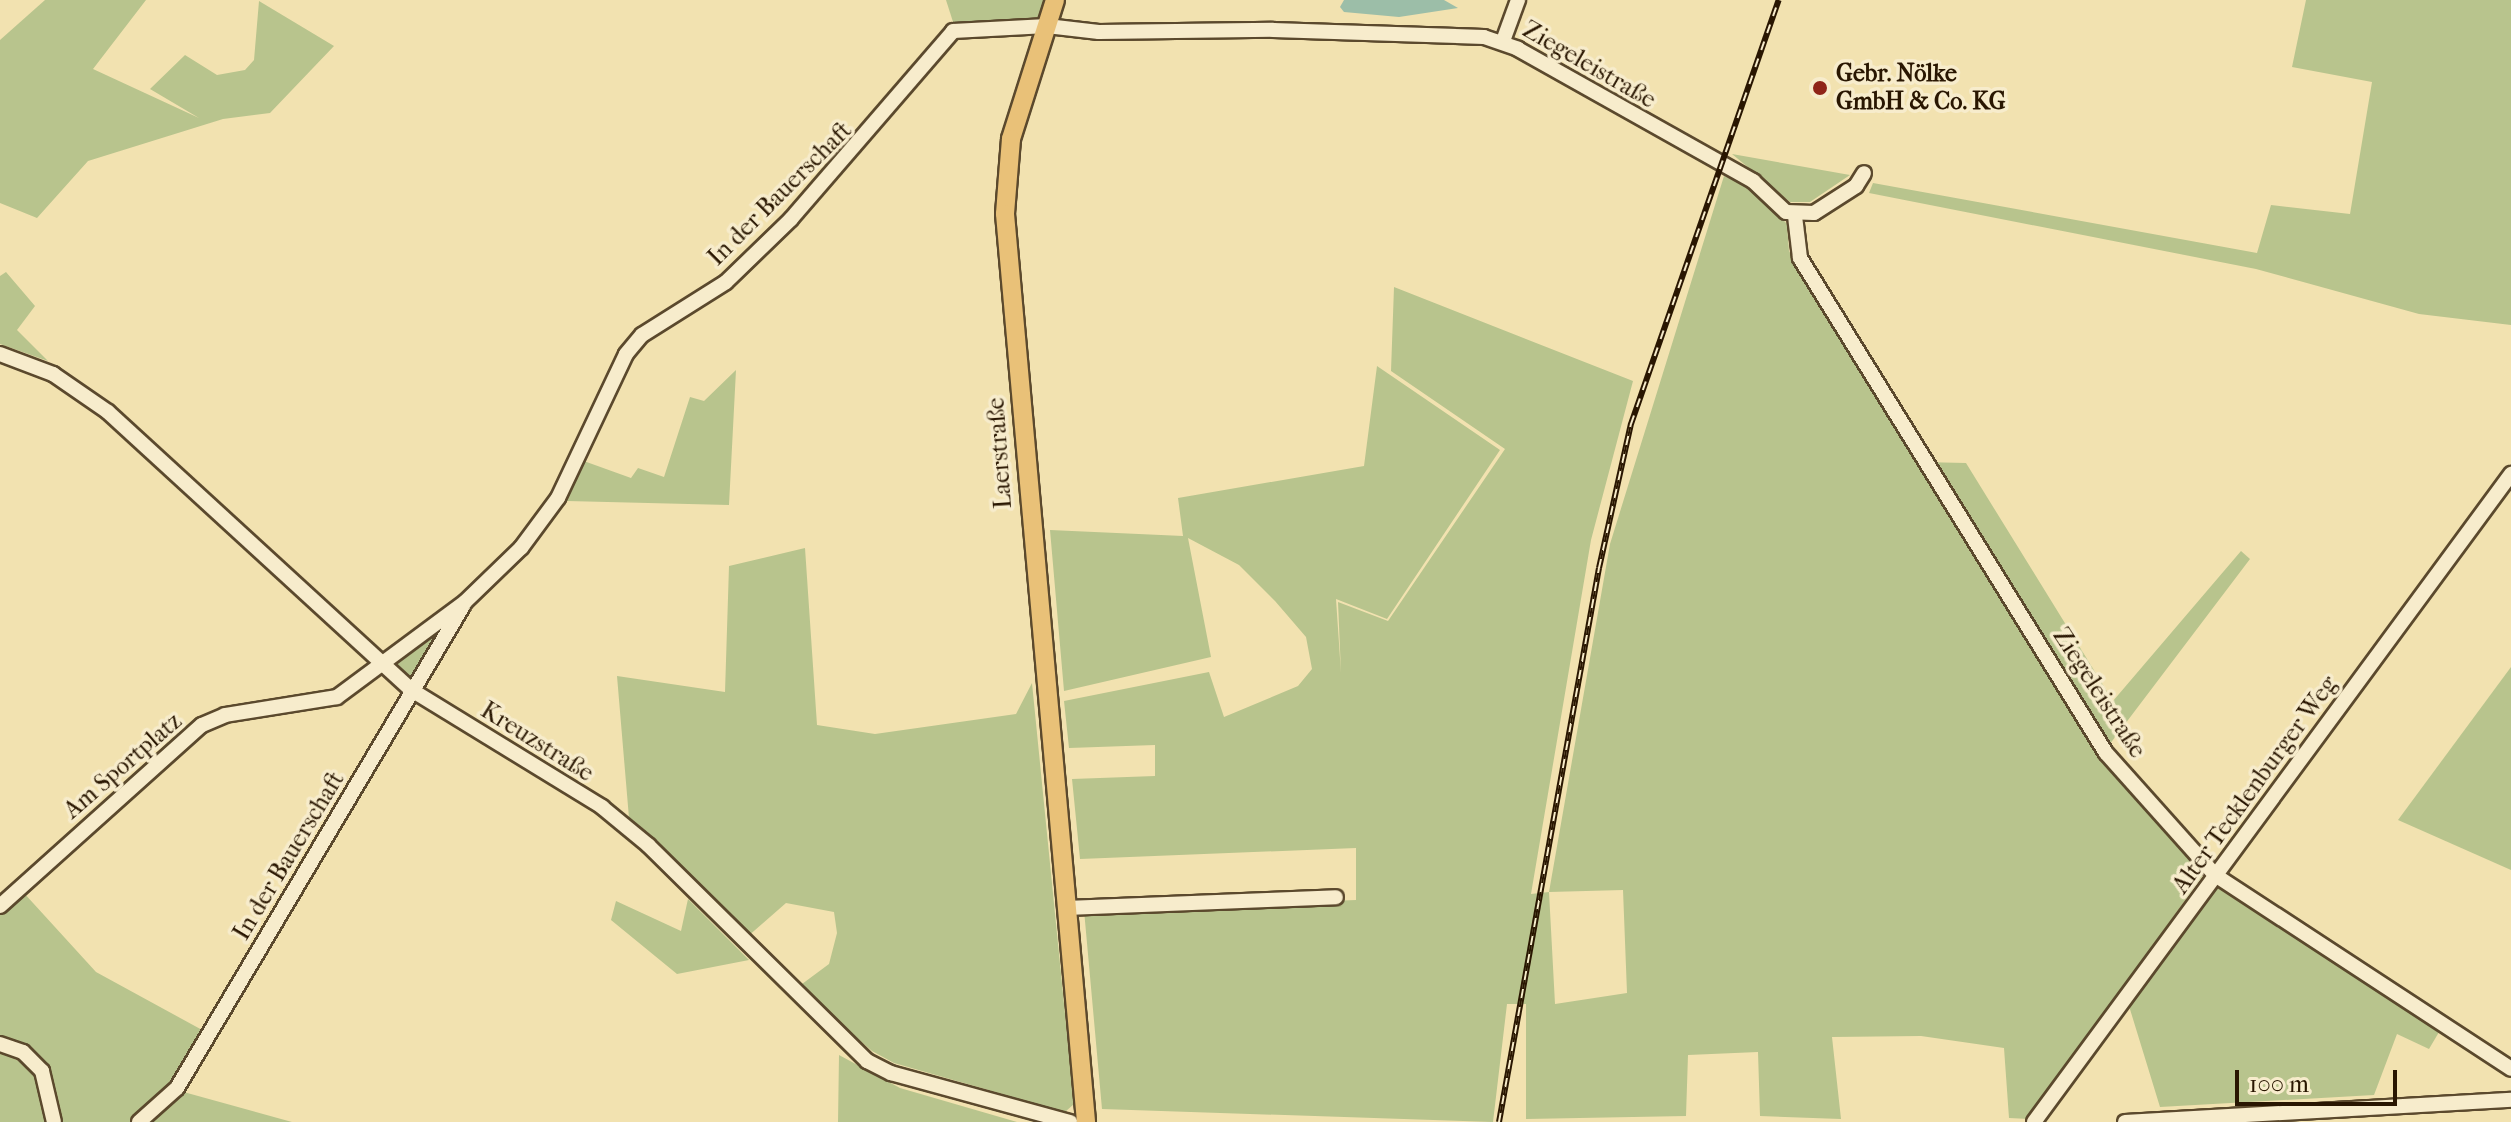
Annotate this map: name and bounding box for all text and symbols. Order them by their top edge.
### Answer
street label: Ziegeleistraße [1517,15,1661,115]
place label: Gebr. Nölke GmbH & Co. KG [1836,60,2006,116]
marker: Gebr. Nölke GmbH & Co. KG [1811,79,1829,97]
street label: In der Bauerschaft [702,116,858,272]
street label: Laerstraße [982,396,1018,510]
street label: Ziegeleistraße [2046,623,2152,763]
street label: Alter Tecklenburger Weg [2166,671,2344,899]
street label: Kreuzstraße [475,696,599,788]
street label: Am Sportplatz [58,707,188,825]
street label: In der Bauerschaft [227,767,351,945]
scale bar [2239,1054,2401,1104]
text: 100 m [2249,1070,2309,1098]

